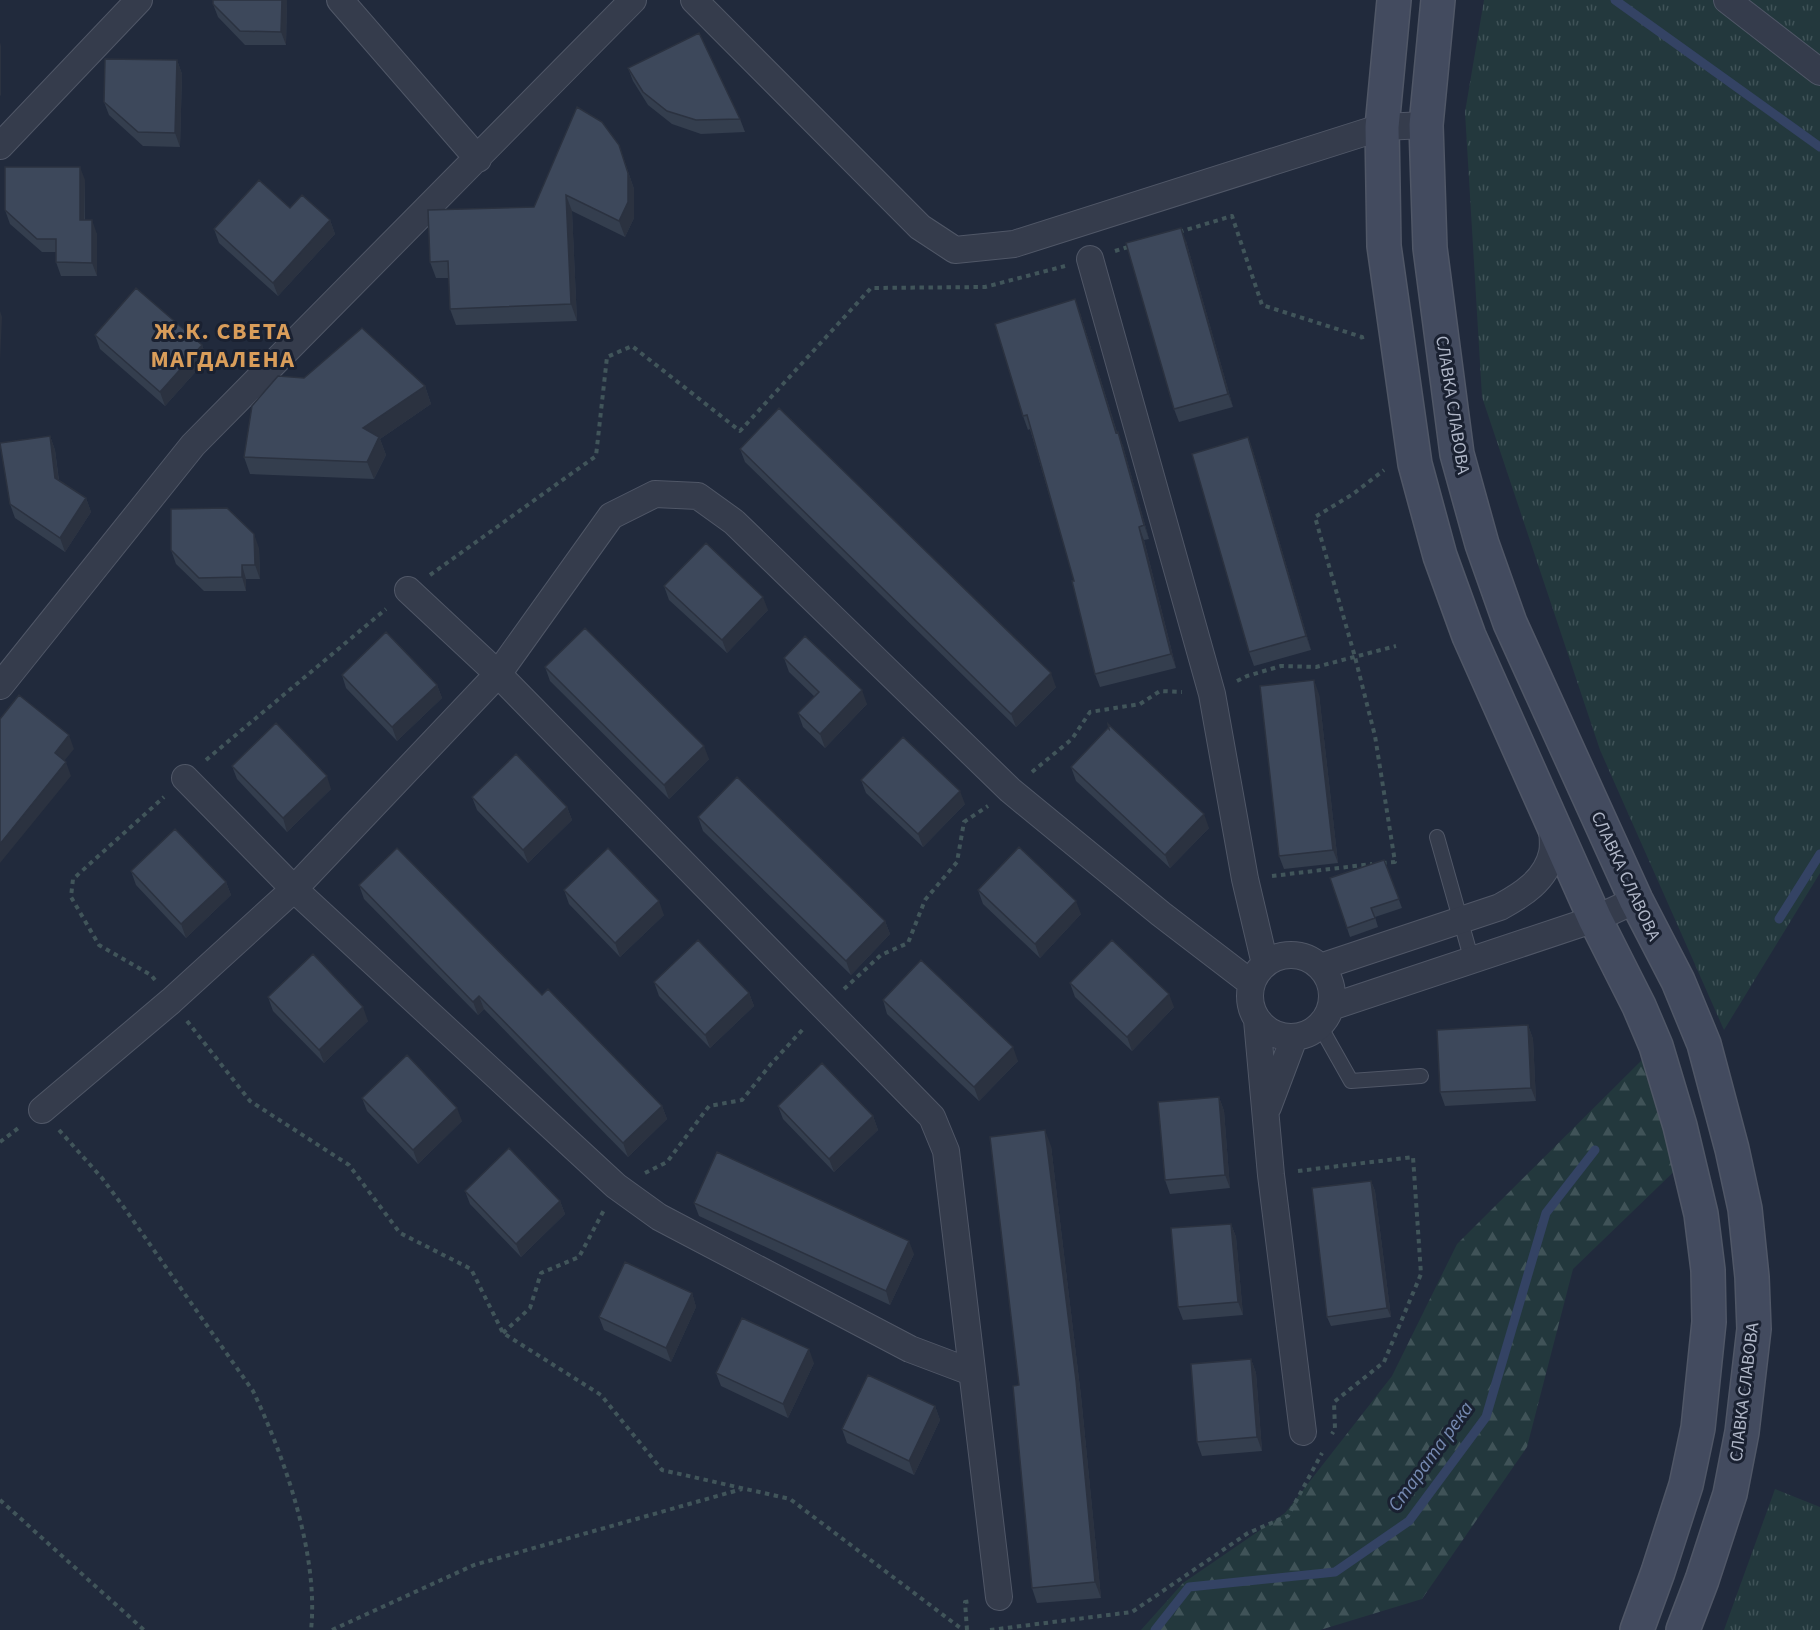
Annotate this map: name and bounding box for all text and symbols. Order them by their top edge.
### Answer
district label: Ж.К. СВЕТА МАГДАЛЕНА [151,314,295,377]
street label: СЛАВКА СЛАВОВА [1429,334,1476,476]
street label: СЛАВКА СЛАВОВА [1585,807,1667,945]
street label: СЛАВКА СЛАВОВА [1724,1321,1765,1463]
water label: Старата река [1381,1395,1481,1517]

